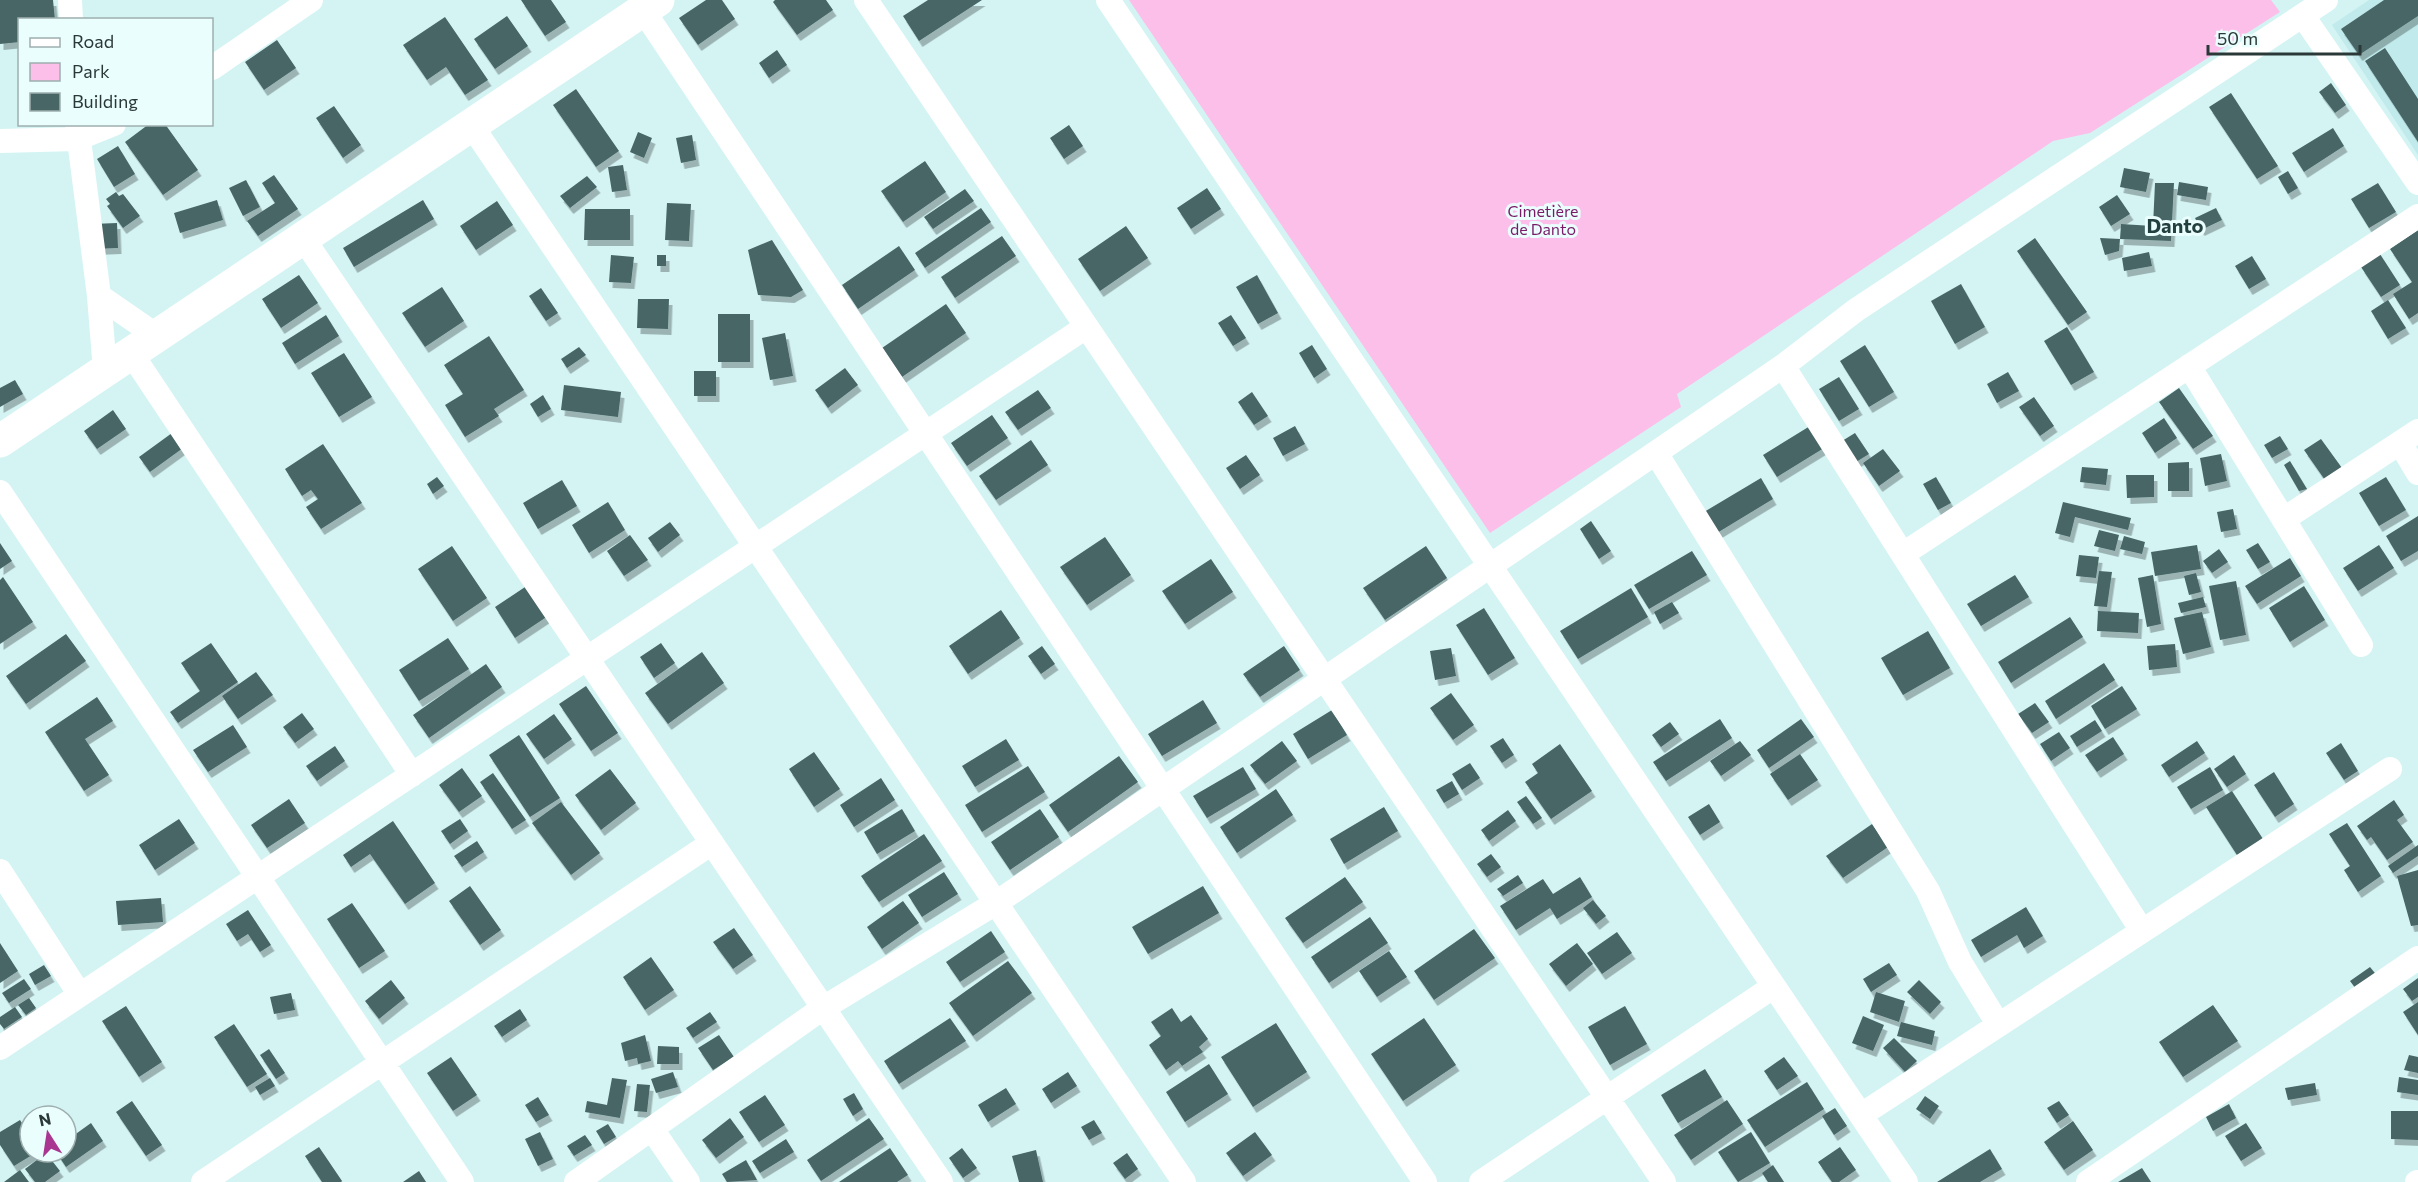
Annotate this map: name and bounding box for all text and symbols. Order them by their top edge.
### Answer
legend [18,18,213,126]
scale bar [2208,18,2360,56]
text: 50 m [2217,27,2258,49]
text: Road [72,30,114,52]
text: Park [72,60,110,82]
text: Building [72,90,138,112]
park label: Cimetière de Danto [1507,201,1579,238]
district label: Danto [2146,213,2204,237]
north arrow [18,1104,78,1164]
text: N [37,1108,53,1129]

